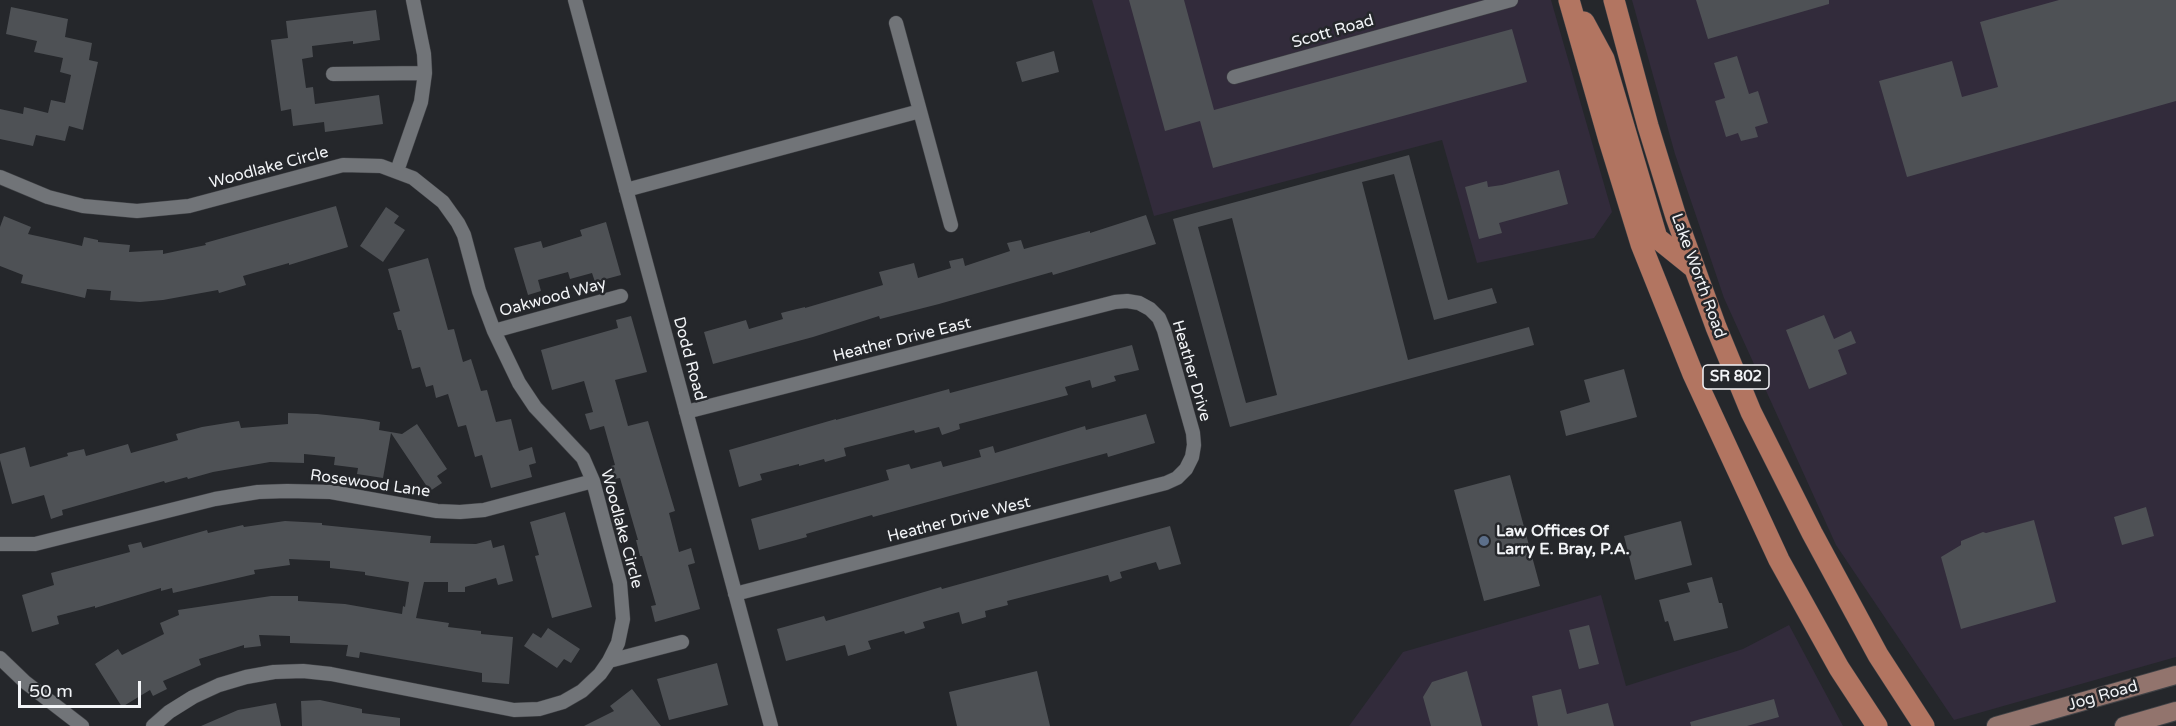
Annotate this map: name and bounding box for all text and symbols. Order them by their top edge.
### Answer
street label: Scott Road [1290,11,1376,53]
street label: Woodlake Circle [207,143,331,193]
street label: Lake Worth Road [1666,211,1730,341]
street label: Oakwood Way [497,275,609,321]
street label: Heather Drive East [831,314,973,366]
street label: Dodd Road [669,315,709,403]
street label: Heather Drive [1167,318,1215,424]
road number: SR 802 [1703,365,1769,389]
street label: Rosewood Lane [309,466,431,502]
street label: Woodlake Circle [596,467,646,591]
street label: Heather Drive West [885,493,1033,547]
place label: Law Offices Of Larry E. Bray, P.A. [1496,522,1630,560]
marker: Law Offices Of Larry E. Bray, P.A. [1477,534,1491,548]
scale bar [21,669,144,707]
street label: Jog Road [2066,677,2140,715]
text: 50 m [29,680,73,702]

